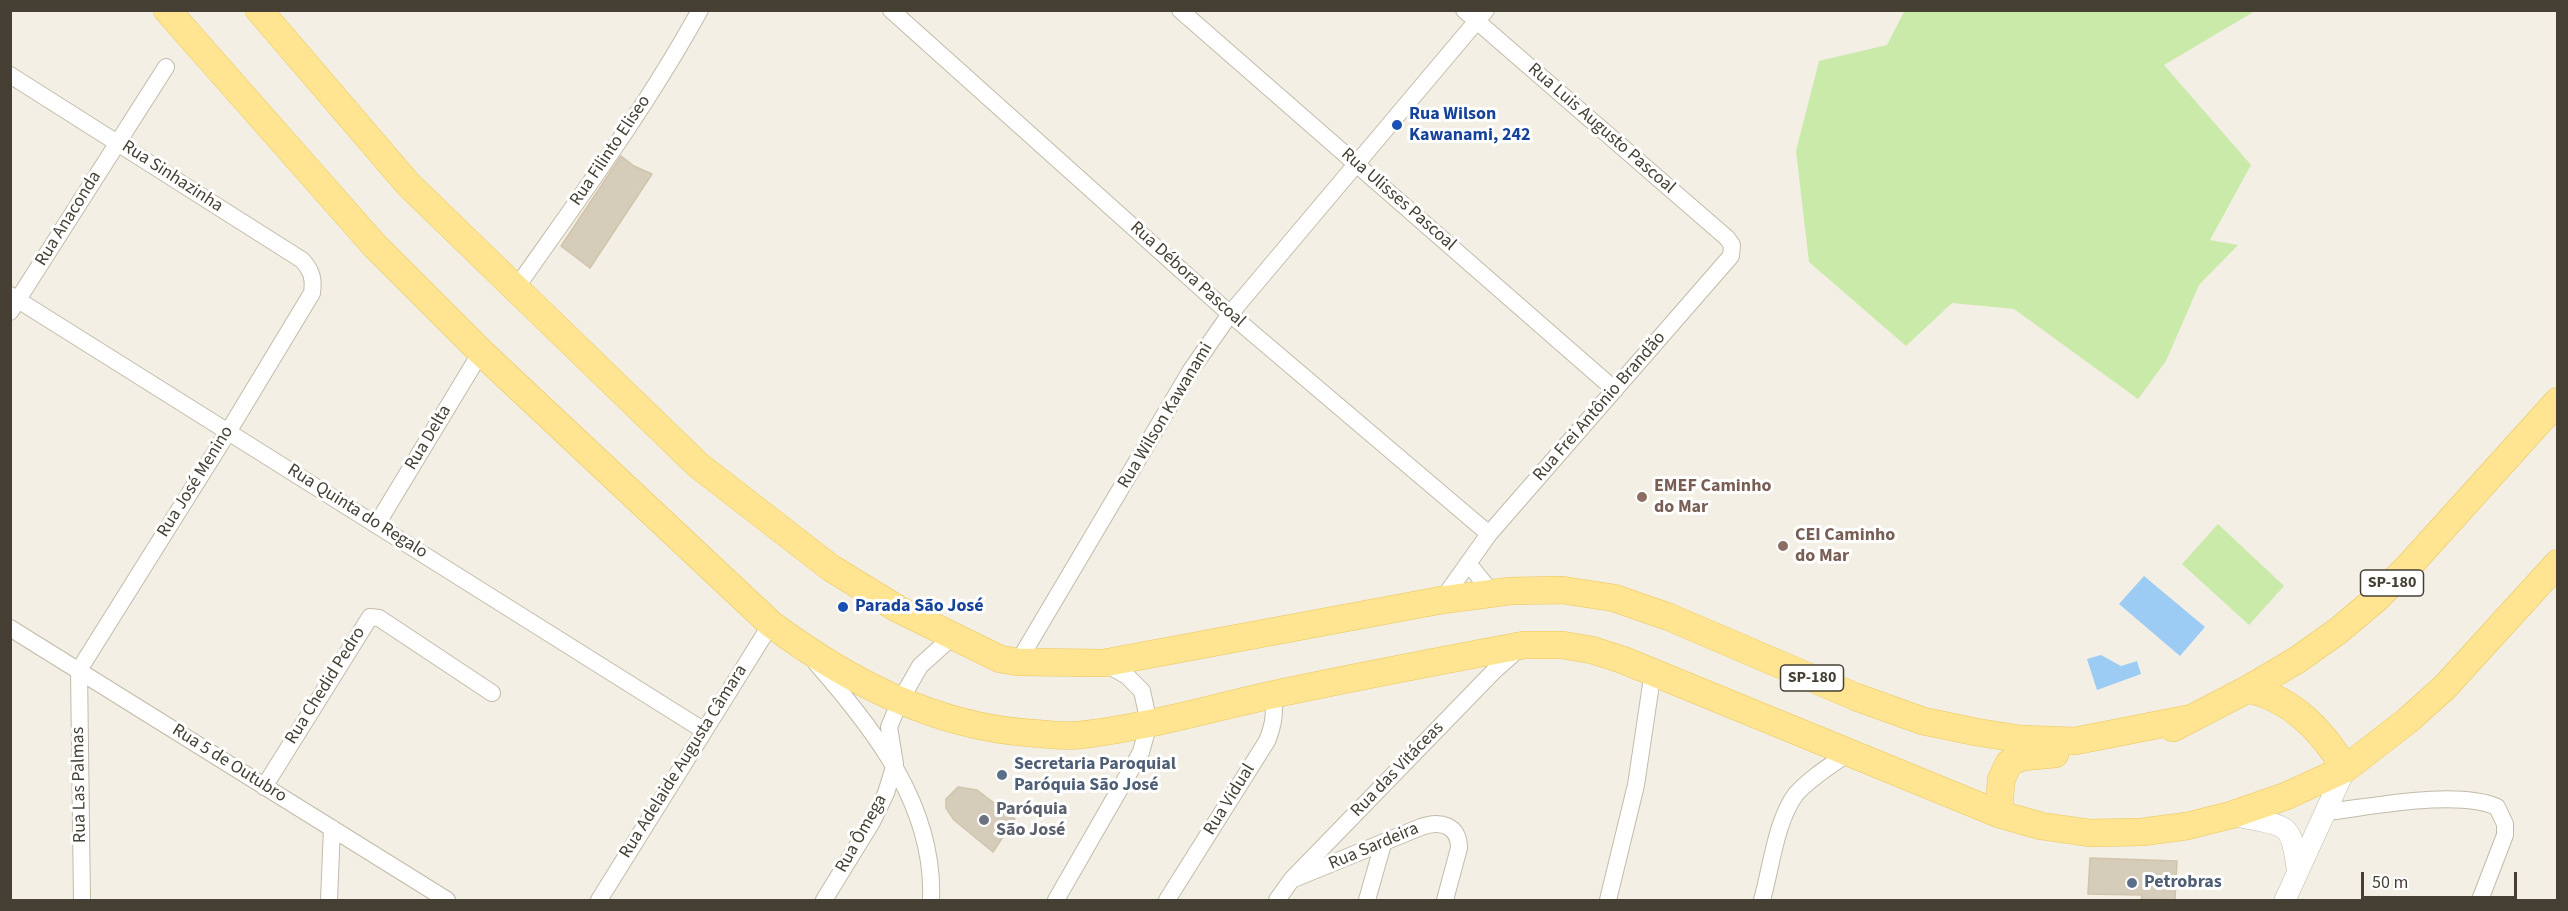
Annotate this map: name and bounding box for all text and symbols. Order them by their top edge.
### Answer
street label: Rua Luis Augusto Pascoal [1523,59,1679,199]
street label: Rua Filinto Eliseo [566,92,656,210]
place label: Rua Wilson Kawanami, 242 [1409,104,1530,146]
marker: Rua Wilson Kawanami, 242 [1390,118,1404,132]
street label: Rua Sinhazinha [117,136,227,218]
street label: Rua Ulisses Pascoal [1336,144,1460,256]
street label: Rua Anaconda [31,168,107,270]
street label: Rua Débora Pascoal [1125,217,1249,333]
street label: Rua Frei Antônio Brandão [1529,328,1671,486]
street label: Rua Wilson Kawanami [1114,339,1218,493]
street label: Rua Delta [401,402,457,474]
street label: Rua José Menino [153,422,239,542]
street label: Rua Quinta do Regalo [283,460,431,564]
place label: EMEF Caminho do Mar [1654,476,1771,518]
marker: EMEF Caminho do Mar [1635,490,1649,504]
place label: CEI Caminho do Mar [1795,525,1895,568]
marker: CEI Caminho do Mar [1776,539,1790,553]
road number: SP-180 [2360,570,2424,596]
place label: Parada São José [855,596,984,618]
marker: Parada São José [836,600,850,614]
street label: Rua Chedid Pedro [281,623,371,749]
street label: Rua Adelaide Augusta Câmara [615,661,753,863]
road number: SP-180 [1780,665,1844,691]
street label: Rua das Vitáceas [1347,718,1449,822]
street label: Rua 5 de Outubro [168,720,290,808]
street label: Rua Las Palmas [68,727,92,843]
place label: Secretaria Paroquial Paróquia São José [1014,754,1176,796]
street label: Rua Vidual [1200,760,1260,840]
marker: Secretaria Paroquial Paróquia São José [995,768,1009,782]
street label: Rua Ômega [832,791,892,877]
place label: Paróquia São José [996,799,1068,842]
marker: Paróquia São José [977,813,991,827]
street label: Rua Sardeira [1326,818,1422,876]
scale bar [2364,860,2520,898]
text: 50 m [2372,870,2408,895]
place label: Petrobras [2144,872,2222,894]
marker: Petrobras [2125,876,2139,890]

